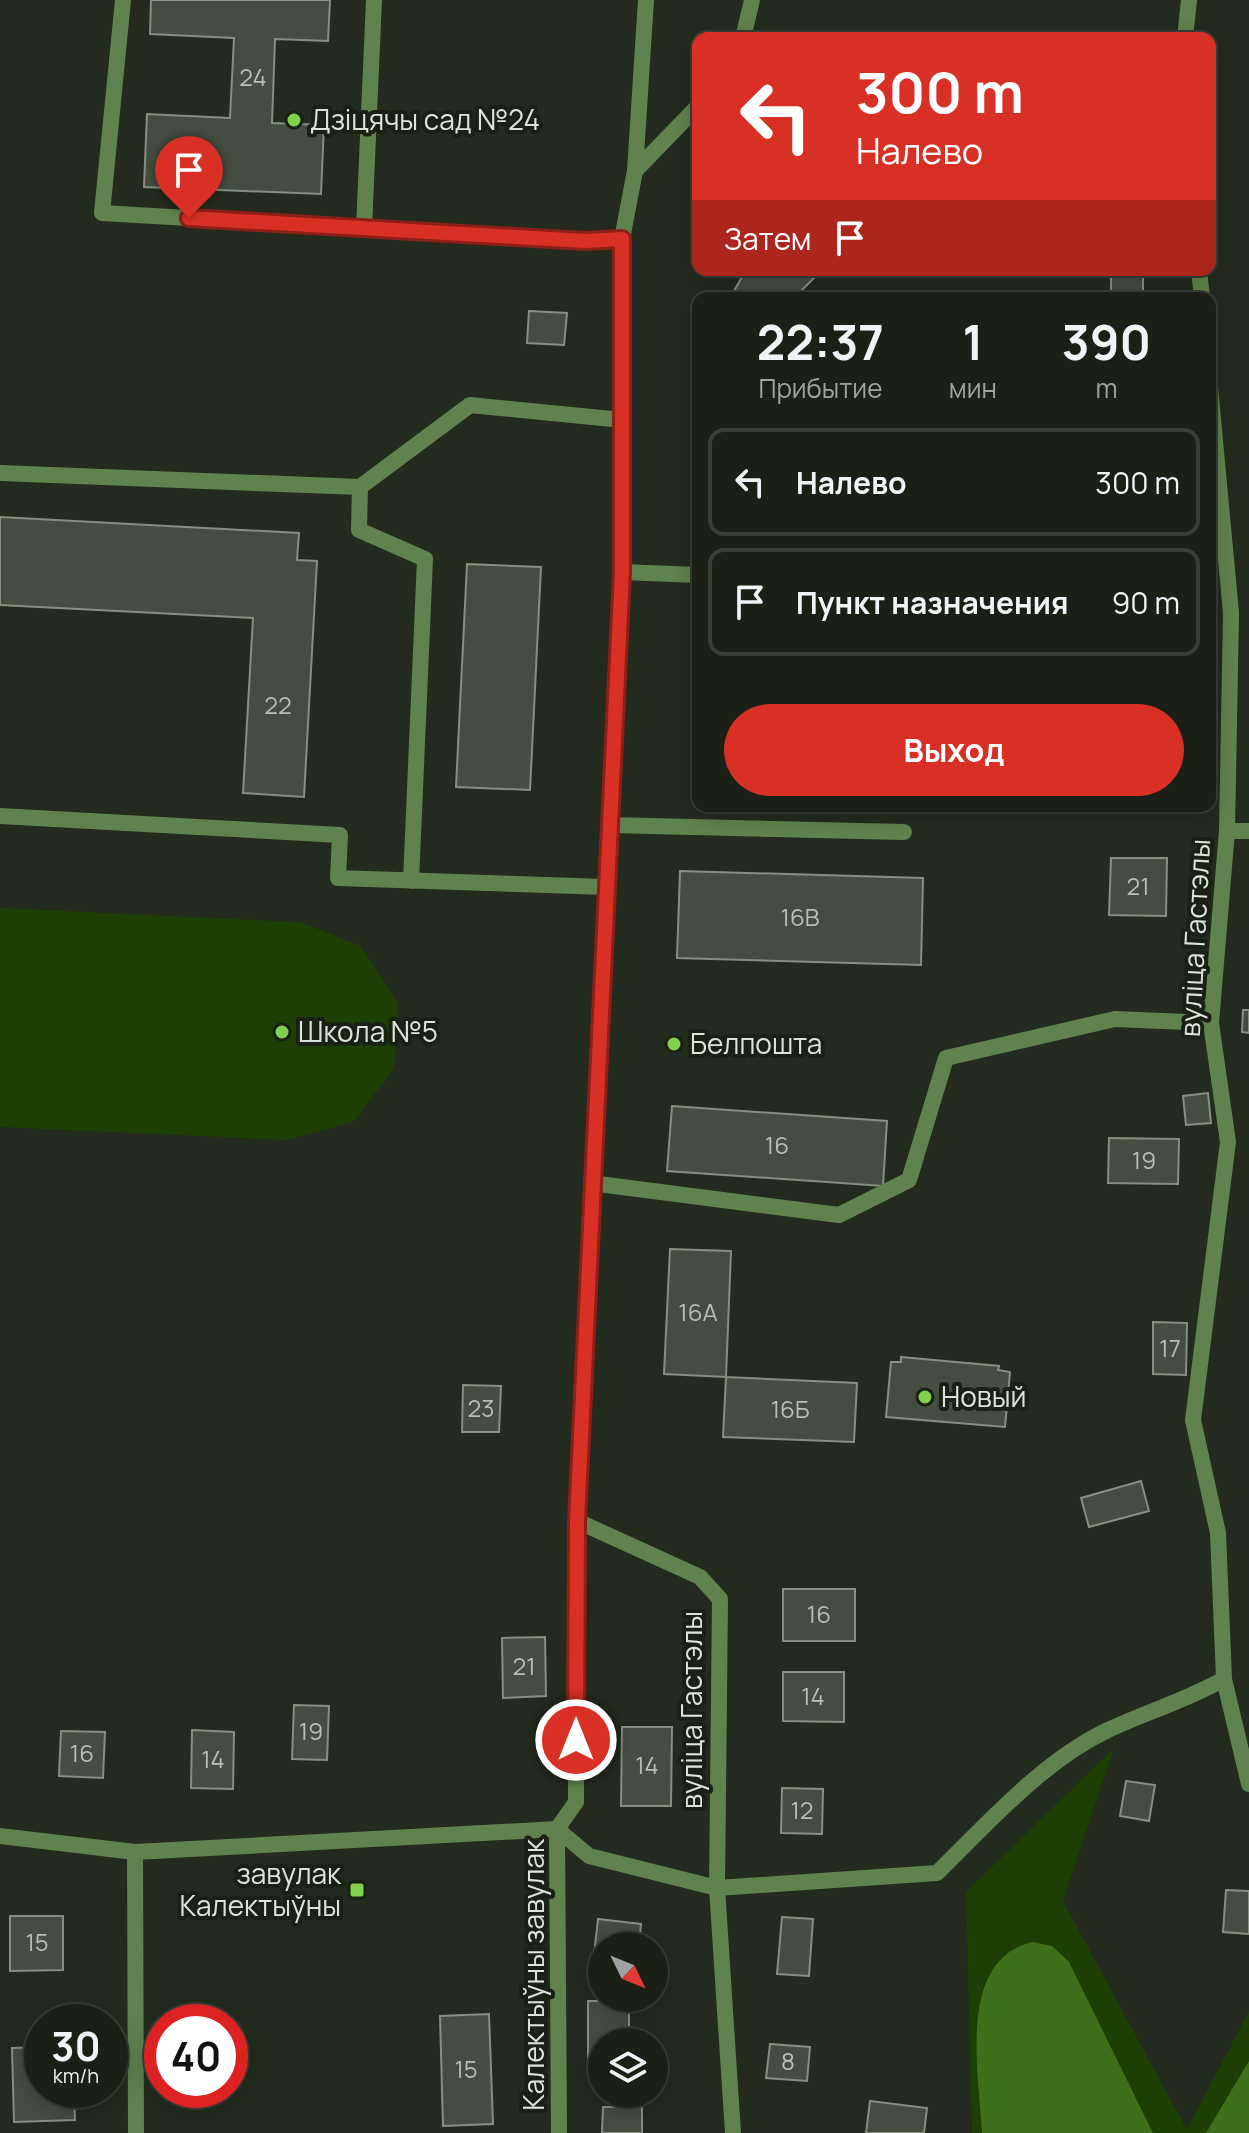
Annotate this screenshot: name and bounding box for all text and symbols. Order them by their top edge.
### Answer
text: 300 m [856,53,1024,130]
house number: 24 [239,60,267,93]
icon: left [724,64,828,168]
place label: Дзіцячы сад №24 [310,100,540,138]
marker: Дзіцячы сад №24 [285,111,303,129]
text: Налево [856,126,983,175]
pin [155,136,223,218]
icon: arrive [167,148,211,192]
icon: arrive [828,216,872,260]
text: Затем [724,218,812,259]
text: 22:37 [757,309,884,374]
text: 1 [962,309,983,374]
text: 390 [1062,309,1151,374]
text: Прибытие [758,370,882,406]
text: мин [949,370,997,406]
text: m [1095,370,1118,406]
icon: left [728,460,772,504]
text: Налево [796,462,906,503]
text: 300 m [1095,462,1180,503]
icon: arrive [728,580,772,624]
text: Пункт назначения [796,582,1069,623]
text: 90 m [1112,582,1180,623]
house number: 22 [264,688,292,721]
button: Выход [724,704,1184,796]
street label: вуліца Гастэлы [1170,838,1218,1038]
house number: 21 [1126,869,1150,902]
house number: 16В [781,900,819,933]
place label: Школа №5 [298,1012,438,1050]
marker: Школа №5 [273,1023,291,1041]
place label: Белпошта [690,1024,822,1062]
marker: Белпошта [665,1035,683,1053]
house number: 16 [765,1128,789,1161]
house number: 19 [1132,1143,1156,1176]
house number: 16А [678,1295,718,1328]
house number: 17 [1159,1331,1181,1364]
place label: Новый [941,1377,1026,1415]
marker: Новый [916,1388,934,1406]
house number: 23 [468,1391,494,1424]
house number: 16Б [771,1392,809,1425]
house number: 16 [807,1597,831,1630]
street label: вуліца Гастэлы [672,1611,710,1809]
house number: 21 [512,1649,536,1682]
house number: 14 [801,1679,825,1712]
position arrow [534,1698,618,1782]
house number: 19 [299,1714,323,1747]
house number: 16 [70,1736,94,1769]
house number: 14 [201,1742,225,1775]
house number: 14 [635,1748,659,1781]
house number: 12 [790,1793,814,1826]
street label: Калектыўны завулак [514,1838,552,2111]
place label: завулак Калектыўны [179,1854,342,1924]
marker: завулак Калектыўны [348,1881,366,1899]
house number: 15 [25,1925,49,1958]
north arrow [588,1932,668,2012]
map controls [588,1932,668,2108]
speed limit sign: 40 [144,2004,248,2108]
text: 30 [51,2018,101,2073]
button: layers [588,2028,668,2108]
house number: 8 [781,2044,795,2077]
house number: 15 [454,2052,478,2085]
text: km/h [53,2062,99,2089]

